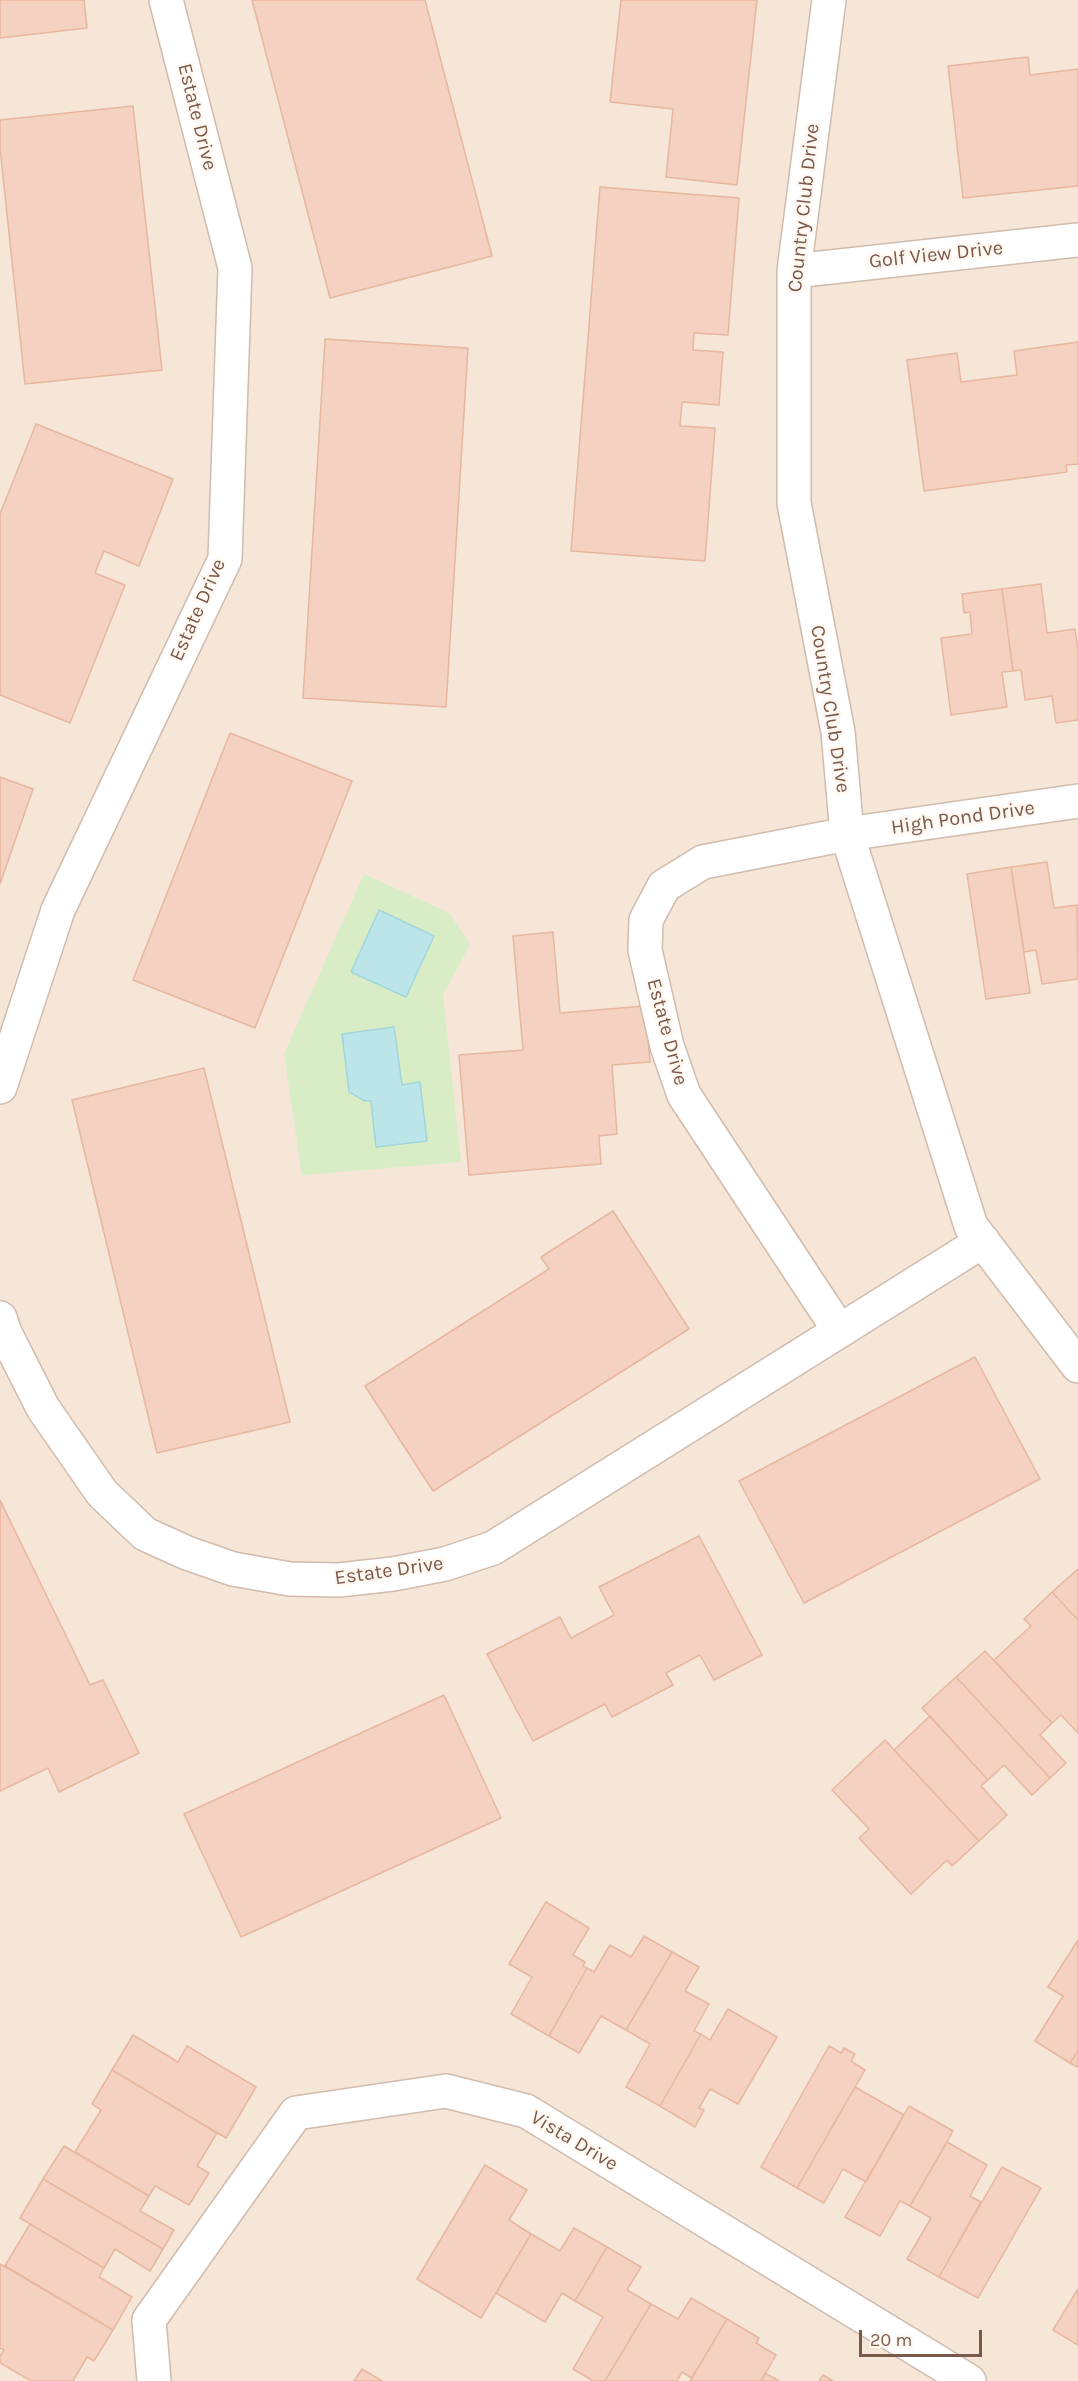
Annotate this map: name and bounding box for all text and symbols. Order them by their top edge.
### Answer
street label: Estate Drive [172,61,222,173]
street label: Country Club Drive [783,122,825,294]
street label: Golf View Drive [868,236,1004,274]
street label: Estate Drive [165,555,231,665]
street label: Country Club Drive [805,623,855,795]
street label: High Pond Drive [890,796,1036,840]
street label: Estate Drive [641,976,693,1088]
street label: Estate Drive [333,1551,445,1591]
street label: Vista Drive [526,2106,622,2176]
scale bar [862,2318,985,2356]
text: 20 m [870,2329,912,2351]

